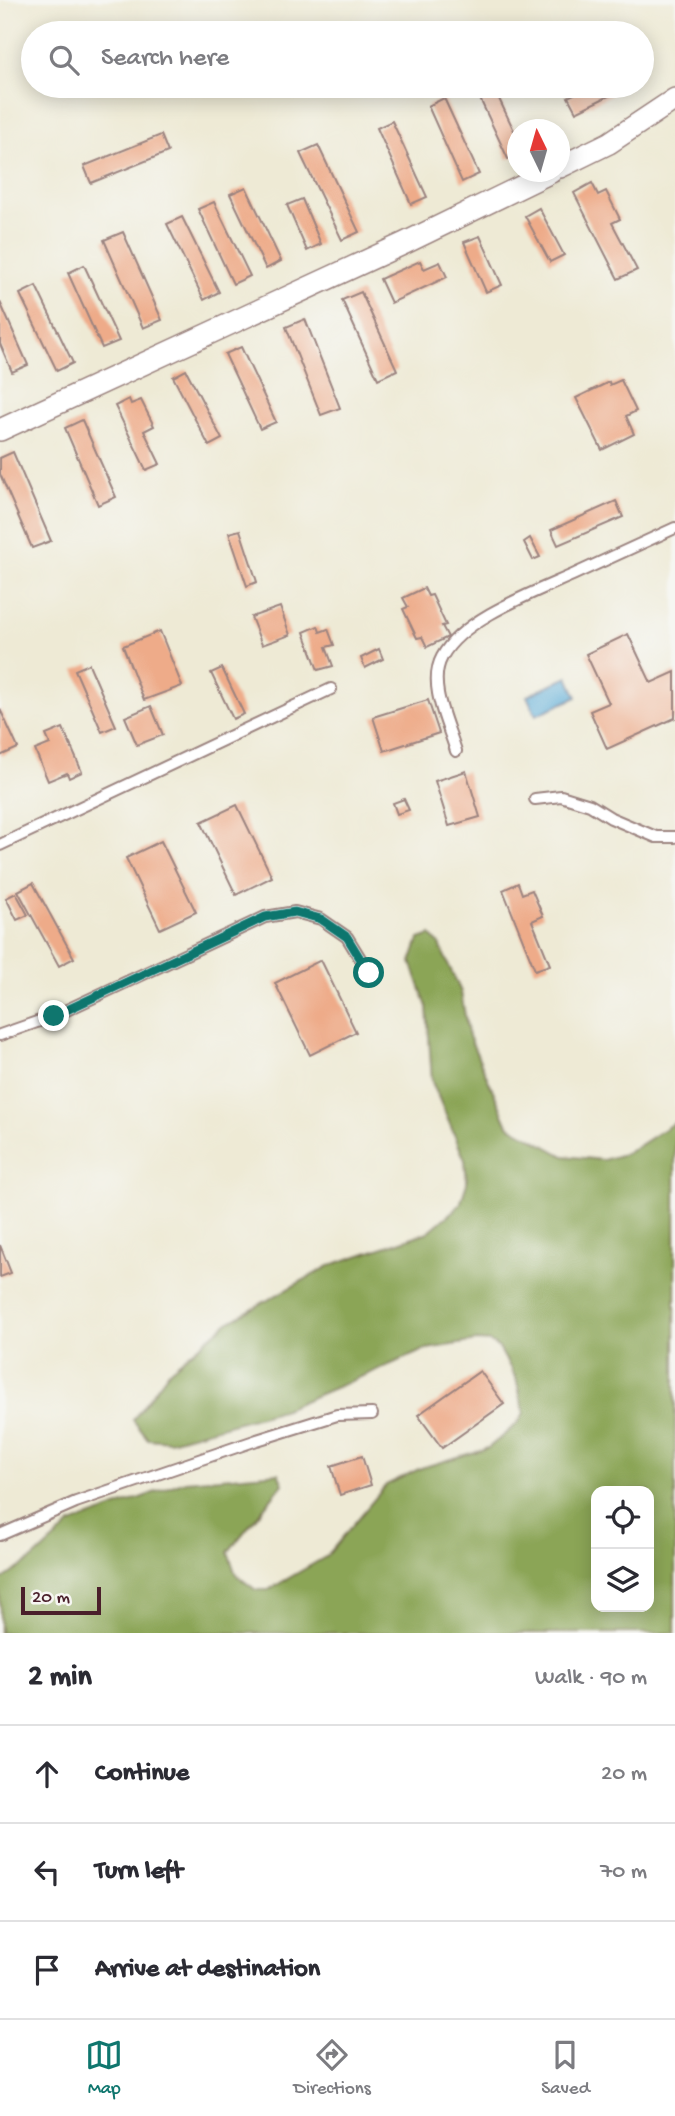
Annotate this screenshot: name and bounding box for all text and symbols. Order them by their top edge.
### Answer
search box [21,21,654,98]
icon: search [45,41,83,79]
text: Search here [101,44,229,75]
north arrow [507,119,570,182]
route start [353,957,384,988]
route end [38,1000,69,1031]
map controls [591,1486,654,1612]
button: locate [591,1486,654,1549]
button: layers [591,1549,654,1612]
scale bar [21,1584,102,1616]
text: 20 m [32,1587,70,1610]
text: 2 min [28,1661,92,1696]
text: Walk · 90 m [535,1665,647,1692]
icon: ahead [28,1755,66,1793]
text: Continue [95,1759,189,1790]
text: 20 m [601,1761,647,1788]
icon: left [28,1853,66,1891]
text: Turn left [95,1857,183,1888]
text: 70 m [600,1859,647,1886]
icon: arrive [28,1951,66,1989]
text: Arrive at destination [95,1955,320,1986]
tab: Map [85,2036,123,2101]
tab: Directions [294,2036,371,2101]
tab: Saved [541,2036,590,2101]

